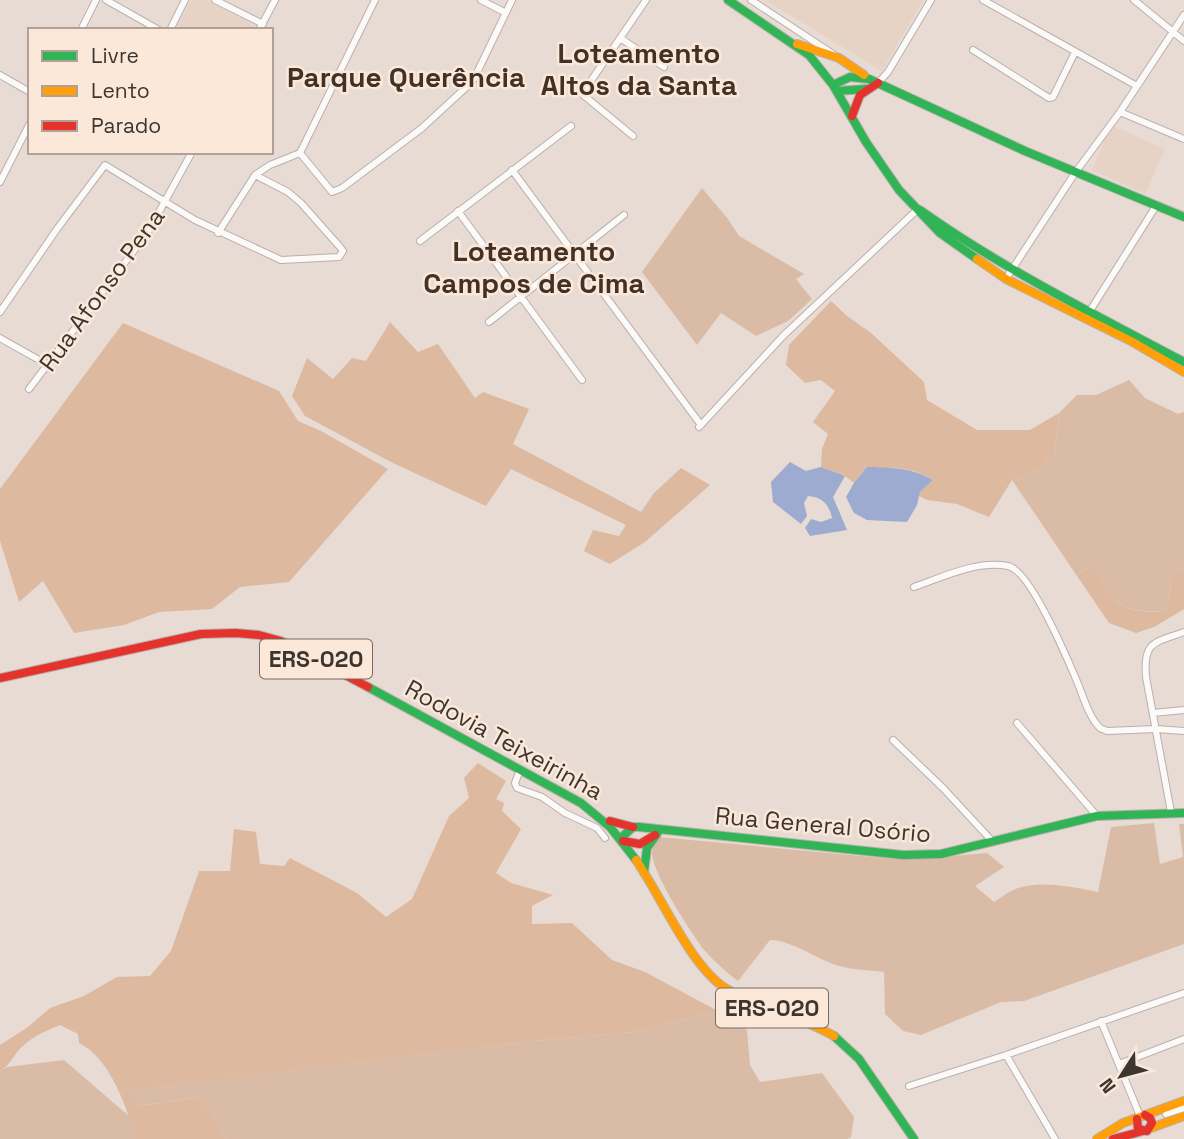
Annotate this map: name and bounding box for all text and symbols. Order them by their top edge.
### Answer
legend [28,28,273,154]
district label: Loteamento Altos da Santa [541,35,737,103]
text: Livre [91,42,139,69]
district label: Parque Querência [287,59,525,95]
text: Lento [91,77,150,104]
text: Parado [91,112,161,139]
street label: Rua Afonso Pena [32,202,171,377]
district label: Loteamento Campos de Cima [423,233,645,301]
road number: ERS-020 [260,639,372,678]
street label: Rodovia Teixeirinha [400,672,609,807]
street label: Rua General Osório [714,800,932,849]
road number: ERS-020 [716,988,828,1028]
north arrow [1086,1041,1156,1111]
text: N [1094,1073,1122,1098]

